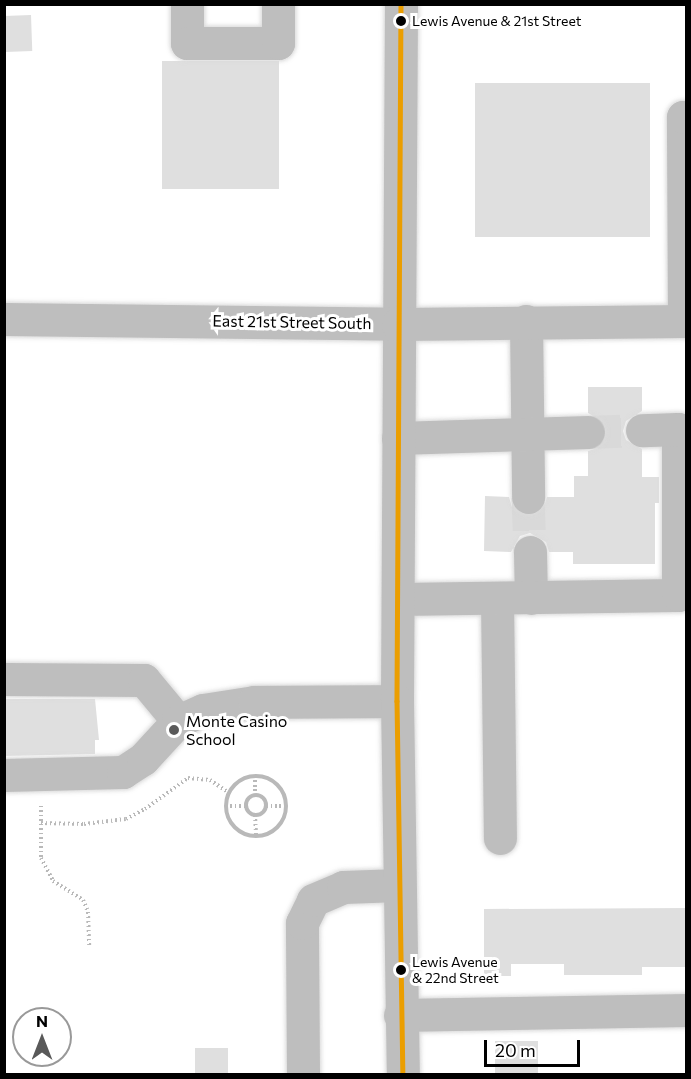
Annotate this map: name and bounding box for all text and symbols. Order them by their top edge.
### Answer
place label: Lewis Avenue & 21st Street [412,13,581,29]
marker: Lewis Avenue & 21st Street [395,15,407,27]
street label: East 21st Street South [212,311,372,333]
place label: Monte Casino School [186,711,287,749]
marker: Monte Casino School [167,723,181,737]
place label: Lewis Avenue & 22nd Street [412,954,499,987]
marker: Lewis Avenue & 22nd Street [395,964,407,976]
north arrow [12,1007,72,1067]
text: N [36,1011,48,1030]
scale bar [487,1028,583,1066]
text: 20 m [495,1039,536,1061]

